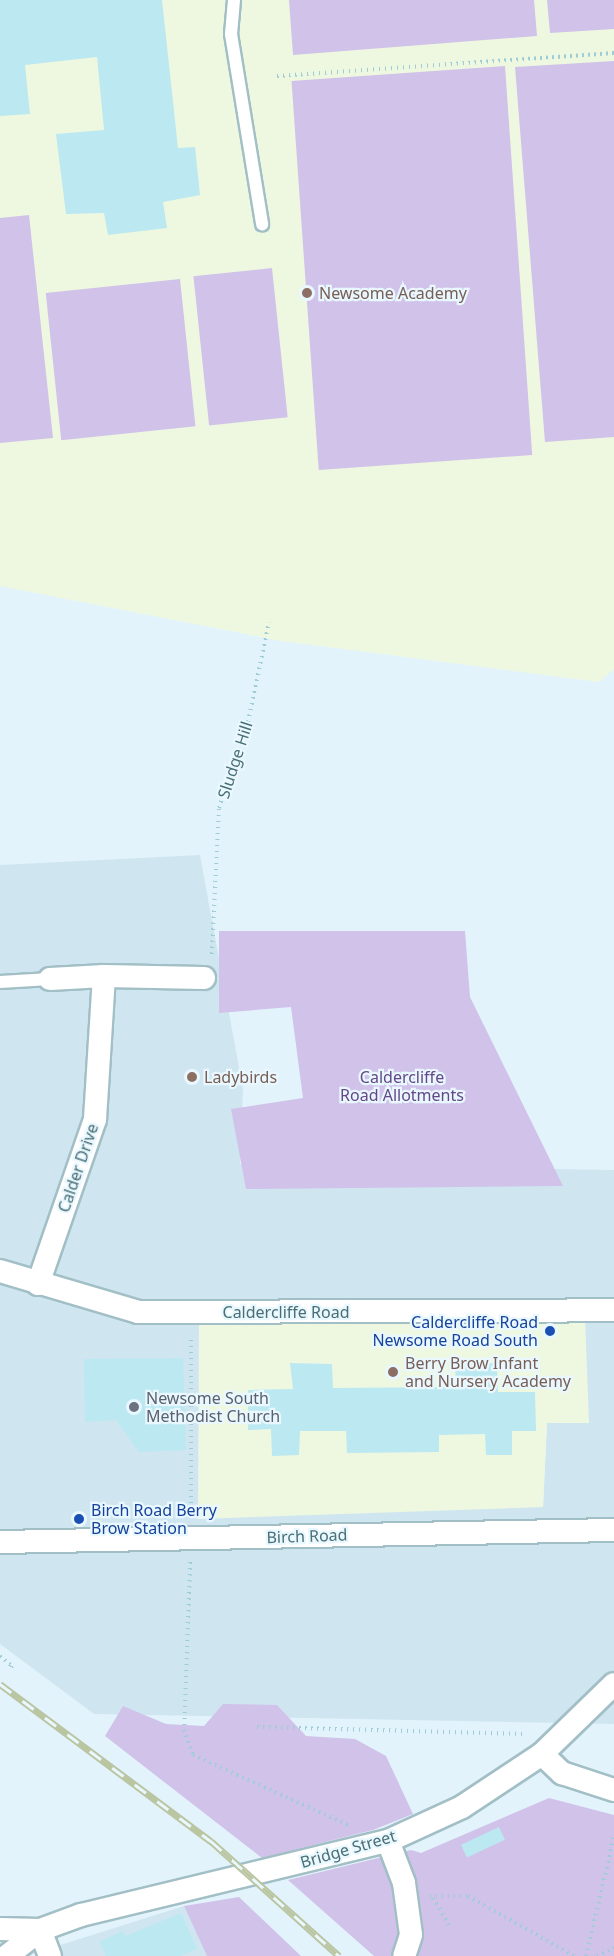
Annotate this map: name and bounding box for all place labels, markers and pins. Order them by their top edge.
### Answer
place label: Newsome Academy [319,283,467,303]
marker: Newsome Academy [300,286,314,300]
place label: Ladybirds [204,1067,277,1087]
marker: Ladybirds [185,1070,199,1084]
place label: Caldercliffe Road Newsome Road South [372,1312,538,1350]
marker: Caldercliffe Road Newsome Road South [543,1324,557,1338]
place label: Berry Brow Infant and Nursery Academy [405,1353,571,1391]
marker: Berry Brow Infant and Nursery Academy [386,1365,400,1379]
place label: Newsome South Methodist Church [146,1388,280,1426]
marker: Newsome South Methodist Church [127,1400,141,1414]
place label: Birch Road Berry Brow Station [91,1500,217,1538]
marker: Birch Road Berry Brow Station [72,1512,86,1526]

